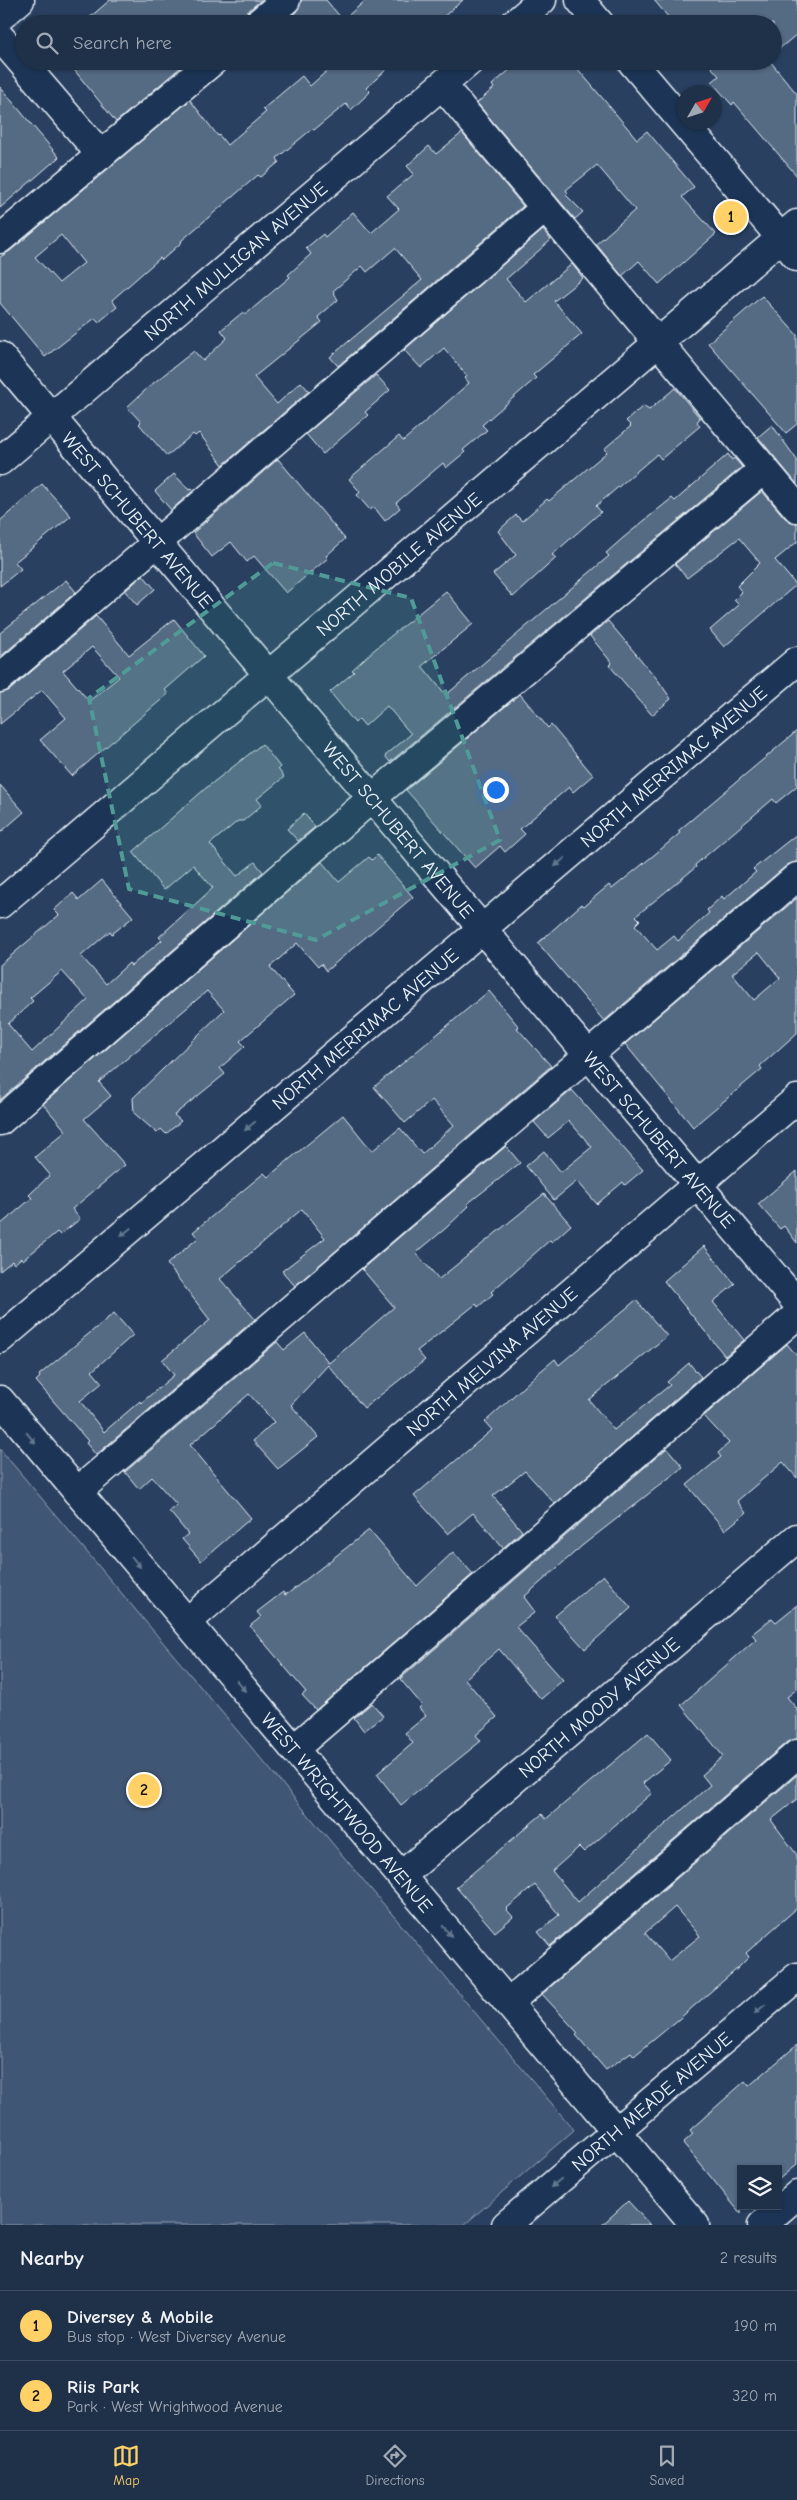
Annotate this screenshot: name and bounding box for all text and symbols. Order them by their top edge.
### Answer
search box [15,15,782,70]
icon: search [33,29,61,57]
text: Search here [73,32,172,54]
north arrow [677,85,722,130]
street label: NORTH MULLIGAN AVENUE [140,177,332,346]
pin: 1 [715,198,747,236]
street label: WEST SCHUBERT AVENUE [57,428,217,613]
street label: NORTH MOBILE AVENUE [312,488,486,641]
street label: NORTH MERRIMAC AVENUE [576,682,772,852]
street label: WEST SCHUBERT AVENUE [317,738,478,923]
your location [483,777,509,803]
one-way arrow [554,857,567,868]
street label: NORTH MERRIMAC AVENUE [268,944,463,1115]
street label: WEST SCHUBERT AVENUE [578,1047,739,1233]
one-way arrow [243,1121,256,1132]
one-way arrow [119,1226,132,1237]
street label: NORTH MELVINA AVENUE [402,1282,582,1441]
one-way arrow [26,1431,37,1444]
one-way arrow [130,1556,141,1568]
street label: NORTH MOODY AVENUE [515,1633,684,1783]
one-way arrow [235,1679,246,1692]
street label: WEST WRIGHTWOOD AVENUE [256,1709,437,1917]
pin: 2 [128,1771,160,1809]
one-way arrow [441,1925,452,1937]
one-way arrow [754,2003,766,2014]
street label: NORTH MEADE AVENUE [568,2028,737,2176]
map controls [737,2165,782,2210]
button: layers [737,2165,782,2210]
one-way arrow [550,2177,563,2188]
text: Nearby [20,2246,84,2270]
text: 2 results [720,2249,777,2267]
text: Diversey & Mobile [67,2306,213,2328]
text: 1 [33,2317,39,2335]
text: 190 m [734,2317,777,2335]
text: Bus stop · West Diversey Avenue [67,2328,286,2346]
text: Riis Park [67,2376,139,2398]
text: 2 [32,2387,40,2405]
text: 320 m [732,2387,777,2405]
text: Park · West Wrightwood Avenue [67,2398,283,2416]
tab: Map [112,2442,140,2489]
tab: Directions [365,2442,425,2489]
tab: Saved [650,2442,685,2489]

